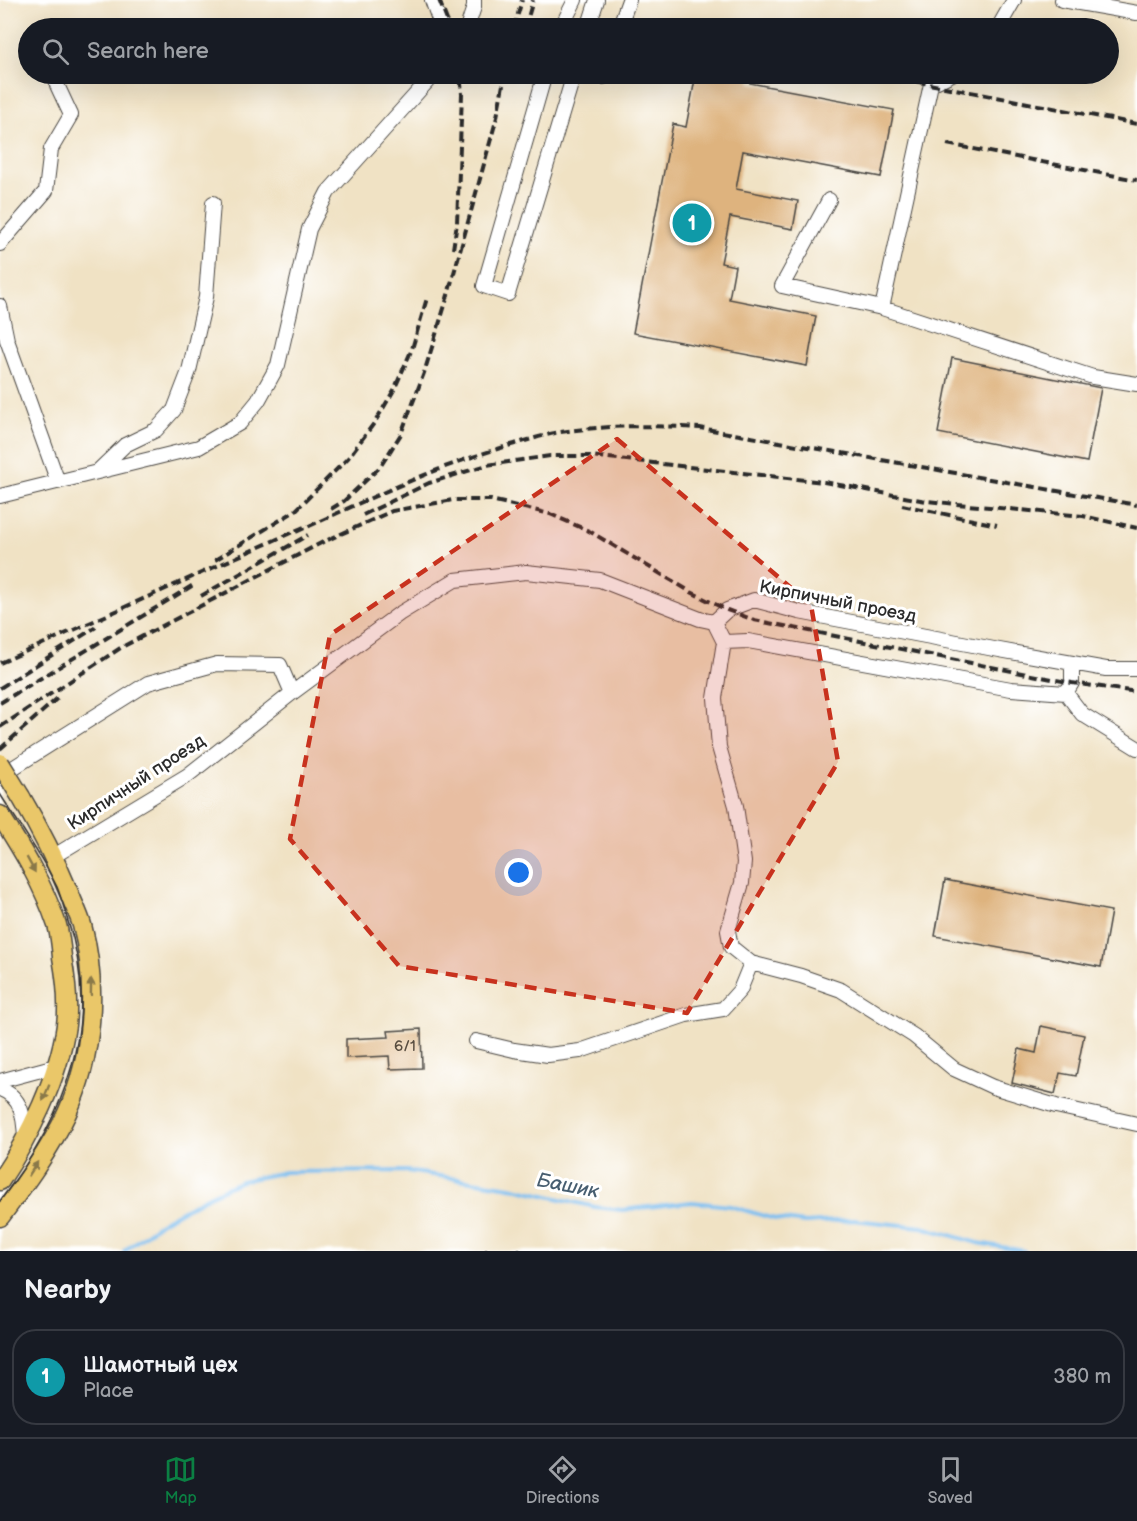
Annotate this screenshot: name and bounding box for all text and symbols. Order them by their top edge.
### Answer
search box [18,18,1119,84]
icon: search [39,35,72,68]
text: Search here [87,38,209,65]
pin: 1 [672,200,712,246]
street label: Кирпичный проезд [758,576,918,627]
street label: Кирпичный проезд [64,730,209,835]
one-way arrow [26,857,36,874]
your location [504,858,533,887]
one-way arrow [86,977,96,996]
house number: 6/1 [394,1037,416,1056]
one-way arrow [41,1084,51,1102]
one-way arrow [28,1161,39,1177]
water label: Башик [535,1168,601,1204]
text: Nearby [24,1275,111,1306]
text: Шамотный цех [83,1352,237,1379]
text: 1 [41,1365,50,1389]
text: 380 m [1053,1365,1111,1389]
text: Place [83,1379,134,1403]
tab: Map [164,1453,197,1508]
tab: Directions [526,1453,599,1508]
tab: Saved [928,1453,973,1508]

